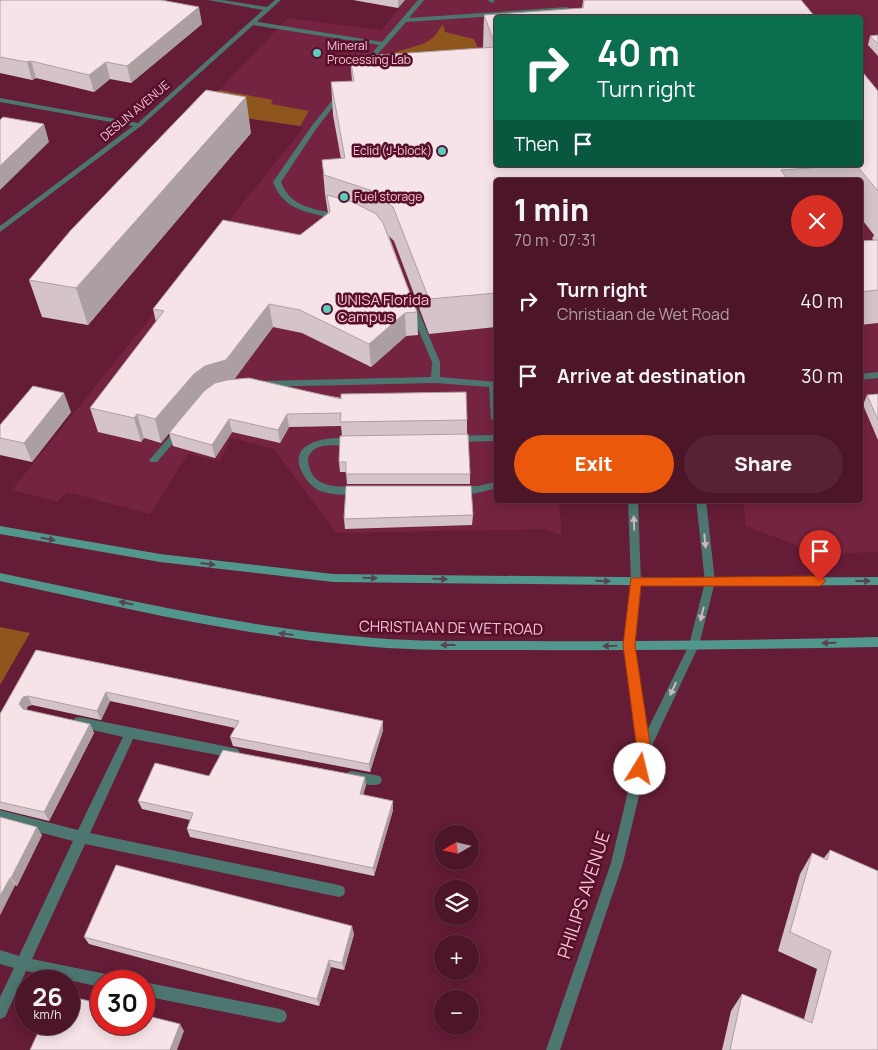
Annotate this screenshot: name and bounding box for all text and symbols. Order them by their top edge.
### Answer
text: 40 m [597,29,680,77]
icon: right [514,35,579,100]
place label: Mineral Processing Lab [327,37,411,68]
marker: Mineral Processing Lab [311,47,323,59]
text: Turn right [597,74,695,104]
street label: DESLIN AVENUE [96,76,173,145]
icon: arrive [569,130,597,158]
text: Then [514,131,559,157]
place label: Eclid (J-block) [353,142,432,159]
marker: Eclid (J-block) [436,145,448,157]
place label: Fuel storage [354,188,422,205]
text: 1 min [514,189,589,230]
marker: Fuel storage [338,191,350,203]
button: close [791,195,843,247]
text: 70 m · 07:31 [514,229,596,251]
text: Turn right [557,277,647,303]
icon: right [514,287,542,315]
text: 40 m [800,288,843,314]
place label: UNISA Florida Campus [337,289,429,327]
marker: UNISA Florida Campus [321,303,333,315]
text: Christiaan de Wet Road [557,303,729,325]
icon: arrive [514,362,542,390]
text: Arrive at destination [557,363,746,389]
text: 30 m [801,363,843,389]
button: Exit [514,435,674,493]
button: Share [684,435,843,493]
one-way arrow [629,515,637,531]
pin [799,530,841,581]
one-way arrow [701,533,709,549]
one-way arrow [40,535,56,543]
icon: arrive [806,537,834,565]
one-way arrow [201,560,217,568]
one-way arrow [362,575,378,583]
one-way arrow [433,575,449,583]
one-way arrow [595,577,611,585]
one-way arrow [856,577,872,585]
one-way arrow [118,599,134,607]
one-way arrow [698,606,706,621]
street label: CHRISTIAAN DE WET ROAD [359,615,543,640]
one-way arrow [277,629,293,637]
one-way arrow [821,639,837,647]
one-way arrow [439,641,455,649]
one-way arrow [602,642,618,650]
one-way arrow [669,682,677,696]
position arrow [613,742,665,794]
north arrow [434,825,479,870]
map controls [434,825,479,1035]
street label: PHILIPS AVENUE [551,828,615,962]
button: layers [434,880,479,925]
button: + [434,935,479,980]
speed limit sign: 30 [90,970,155,1035]
text: 26 [32,979,63,1014]
button: − [434,990,479,1035]
text: km/h [34,1006,61,1023]

